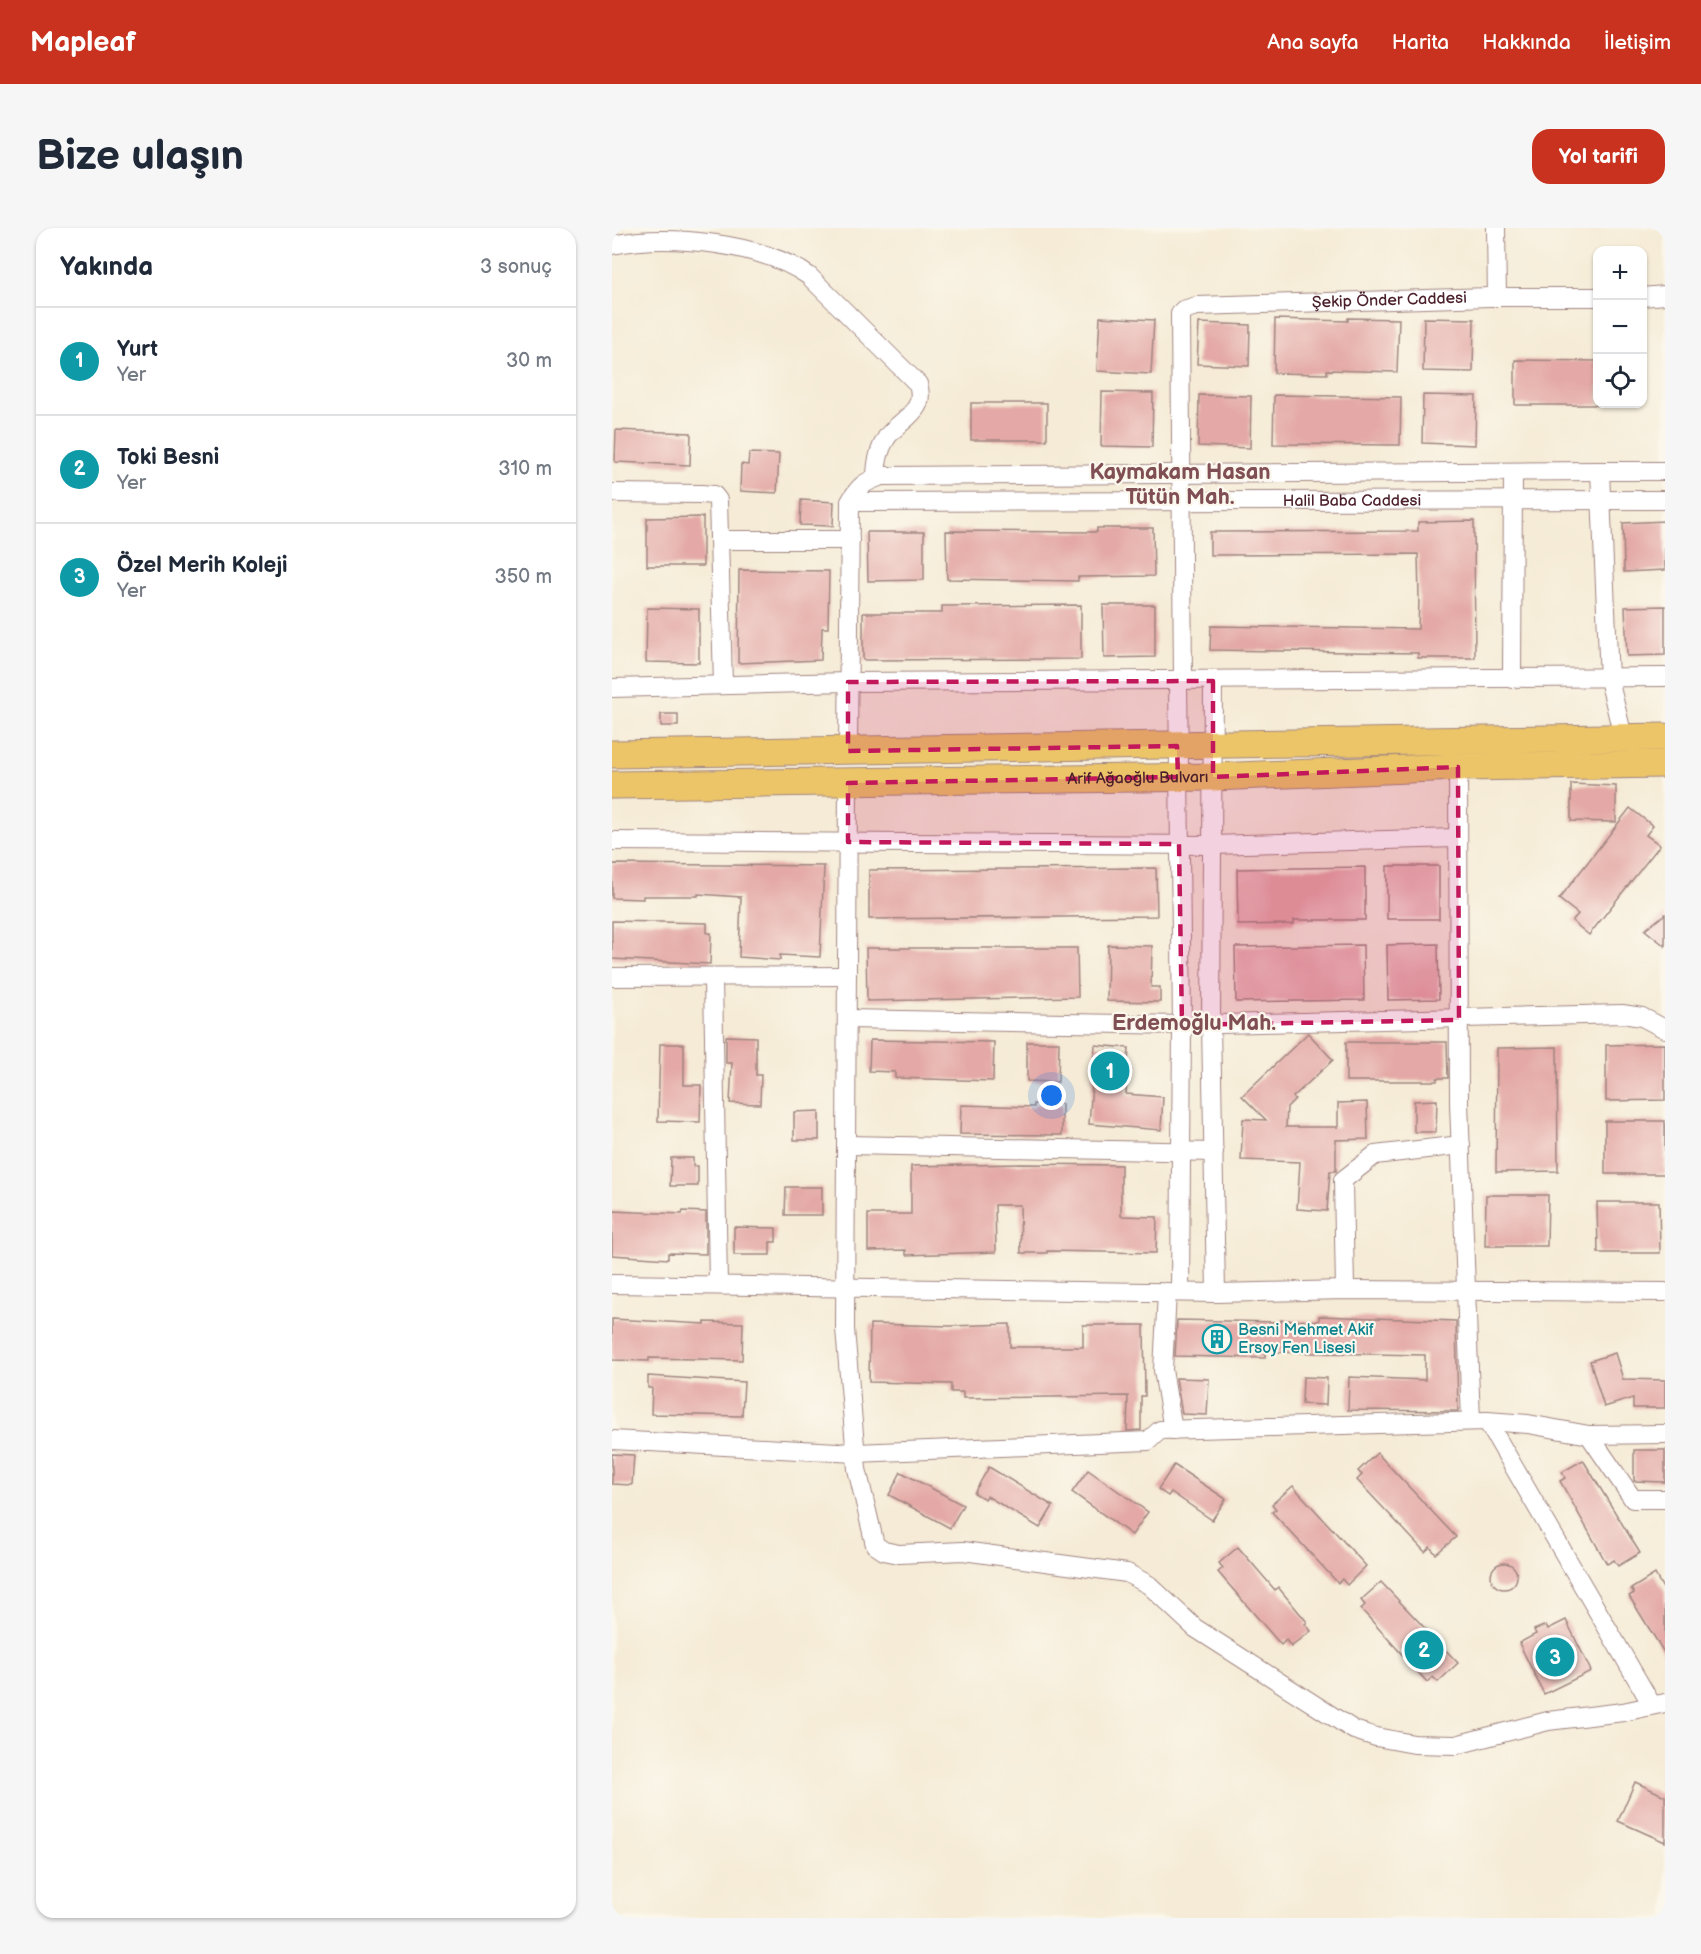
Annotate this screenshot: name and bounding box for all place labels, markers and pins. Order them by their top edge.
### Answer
pin: 1 [1090,1048,1130,1094]
place label: Besni Mehmet Akif Ersoy Fen Lisesi [1238,1321,1374,1358]
building icon: Besni Mehmet Akif Ersoy Fen Lisesi [1201,1323,1233,1355]
pin: 2 [1404,1628,1444,1672]
pin: 3 [1536,1634,1574,1680]

